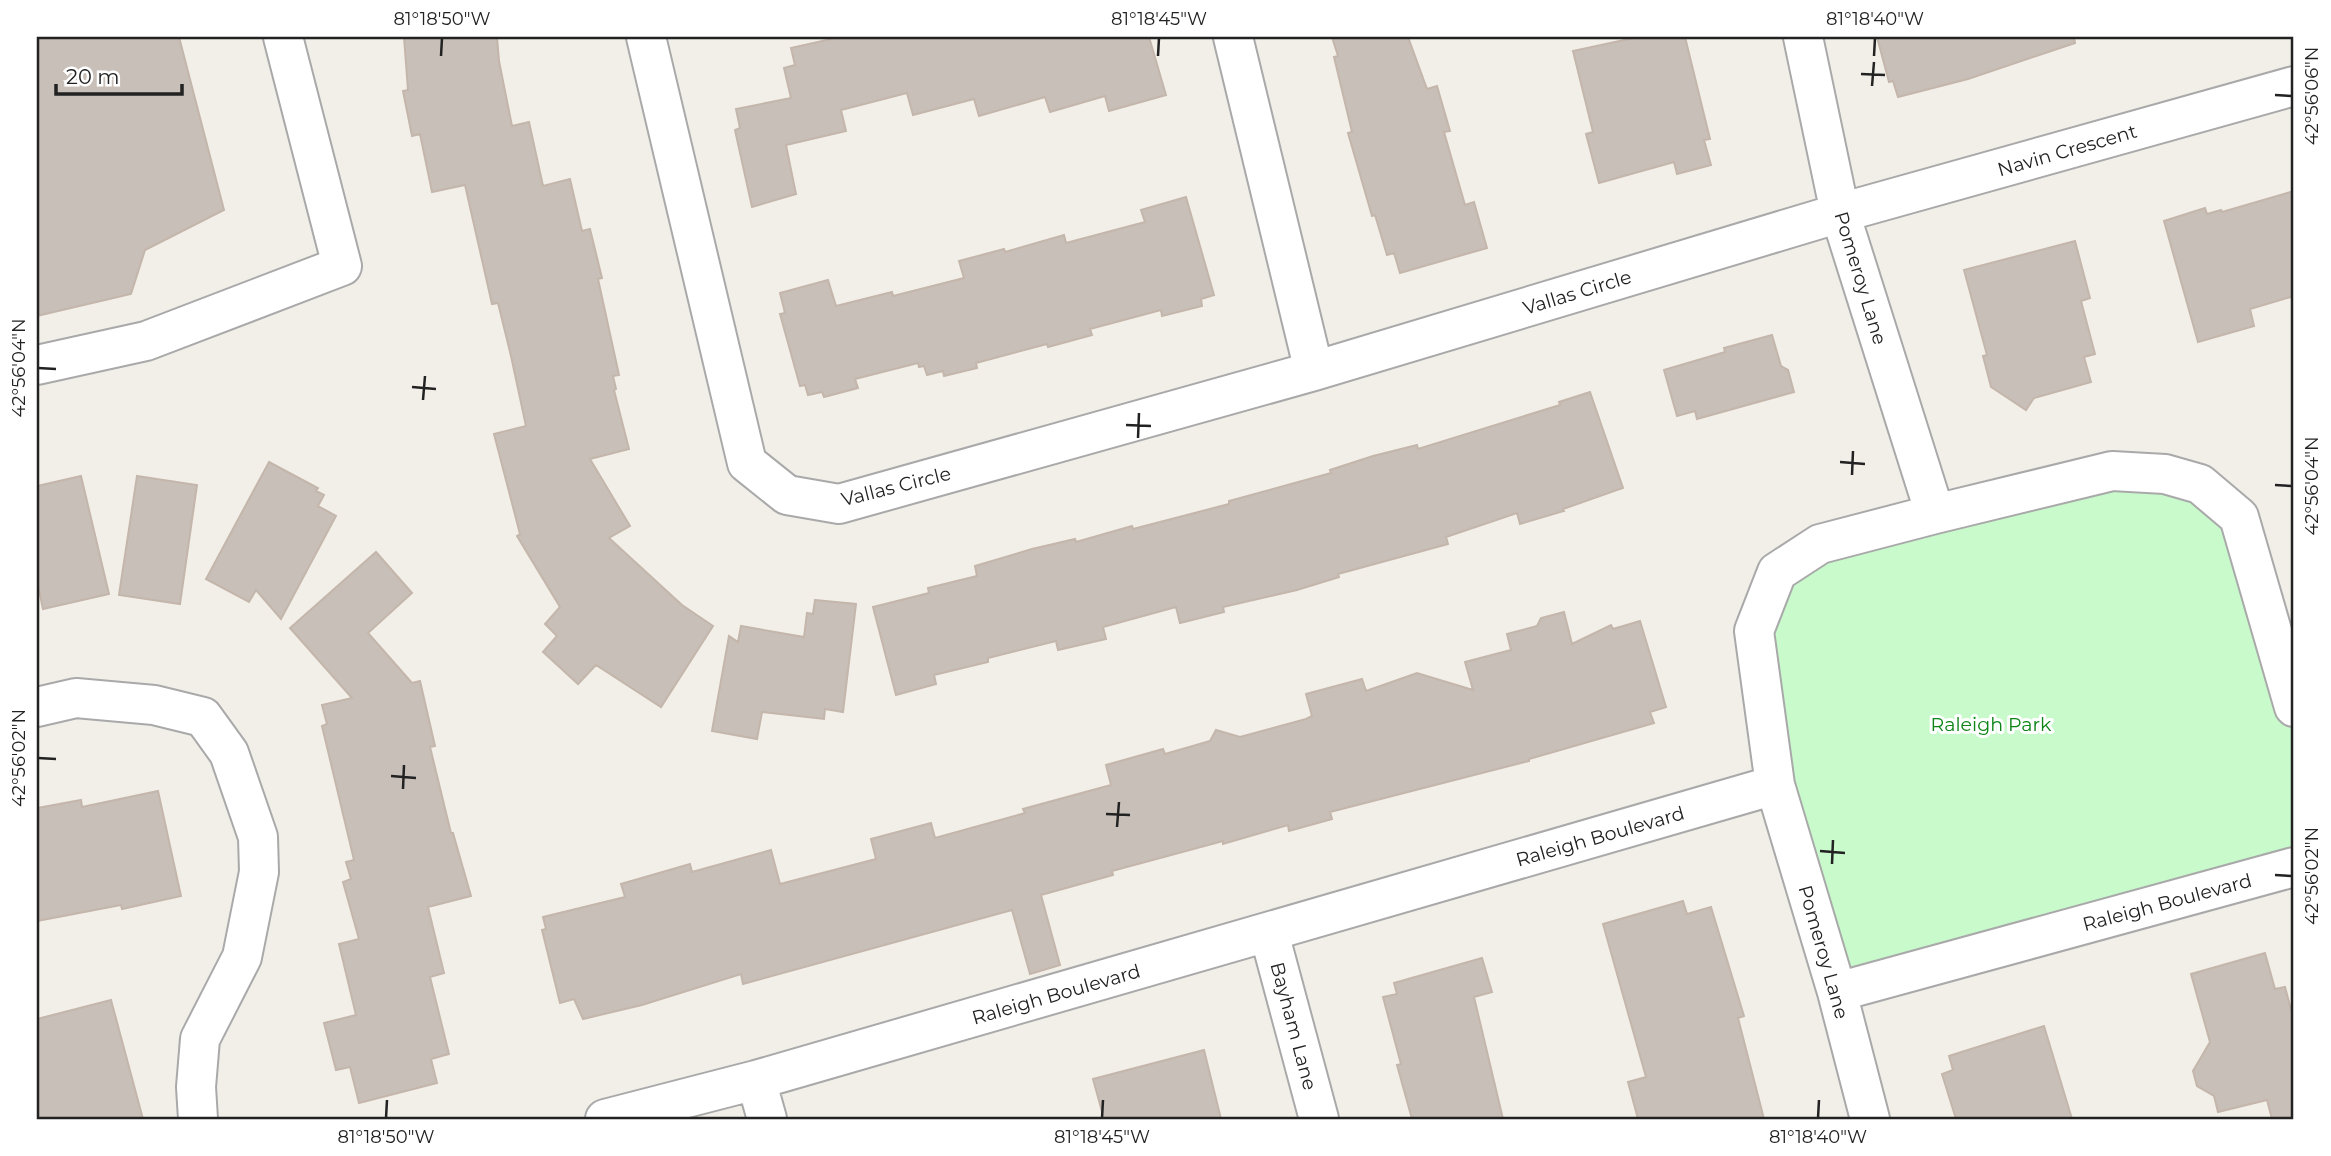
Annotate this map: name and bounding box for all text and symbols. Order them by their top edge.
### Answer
text: 81°18'50"W [393,8,491,30]
text: 81°18'45"W [1111,8,1207,30]
text: 81°18'40"W [1826,8,1924,30]
text: 42°56'06"N [2301,47,2323,145]
scale bar [56,52,182,96]
text: 20 m [66,64,120,89]
street label: Navin Crescent [1995,120,2140,181]
street label: Pomeroy Lane [1829,209,1892,347]
street label: Vallas Circle [1520,265,1634,320]
text: 42°56'04"N [8,318,30,418]
text: 42°56'04"N [2301,436,2323,536]
street label: Vallas Circle [839,462,953,511]
text: 42°56'02"N [8,709,30,807]
park label: Raleigh Park [1931,713,2052,736]
street label: Raleigh Boulevard [1513,801,1687,872]
text: 42°56'02"N [2301,827,2323,925]
street label: Raleigh Boulevard [2080,869,2254,936]
street label: Pomeroy Lane [1793,883,1854,1022]
street label: Raleigh Boulevard [969,959,1143,1030]
street label: Bayham Lane [1265,960,1322,1093]
text: 81°18'50"W [337,1126,435,1148]
text: 81°18'45"W [1054,1126,1150,1148]
text: 81°18'40"W [1769,1126,1867,1148]

